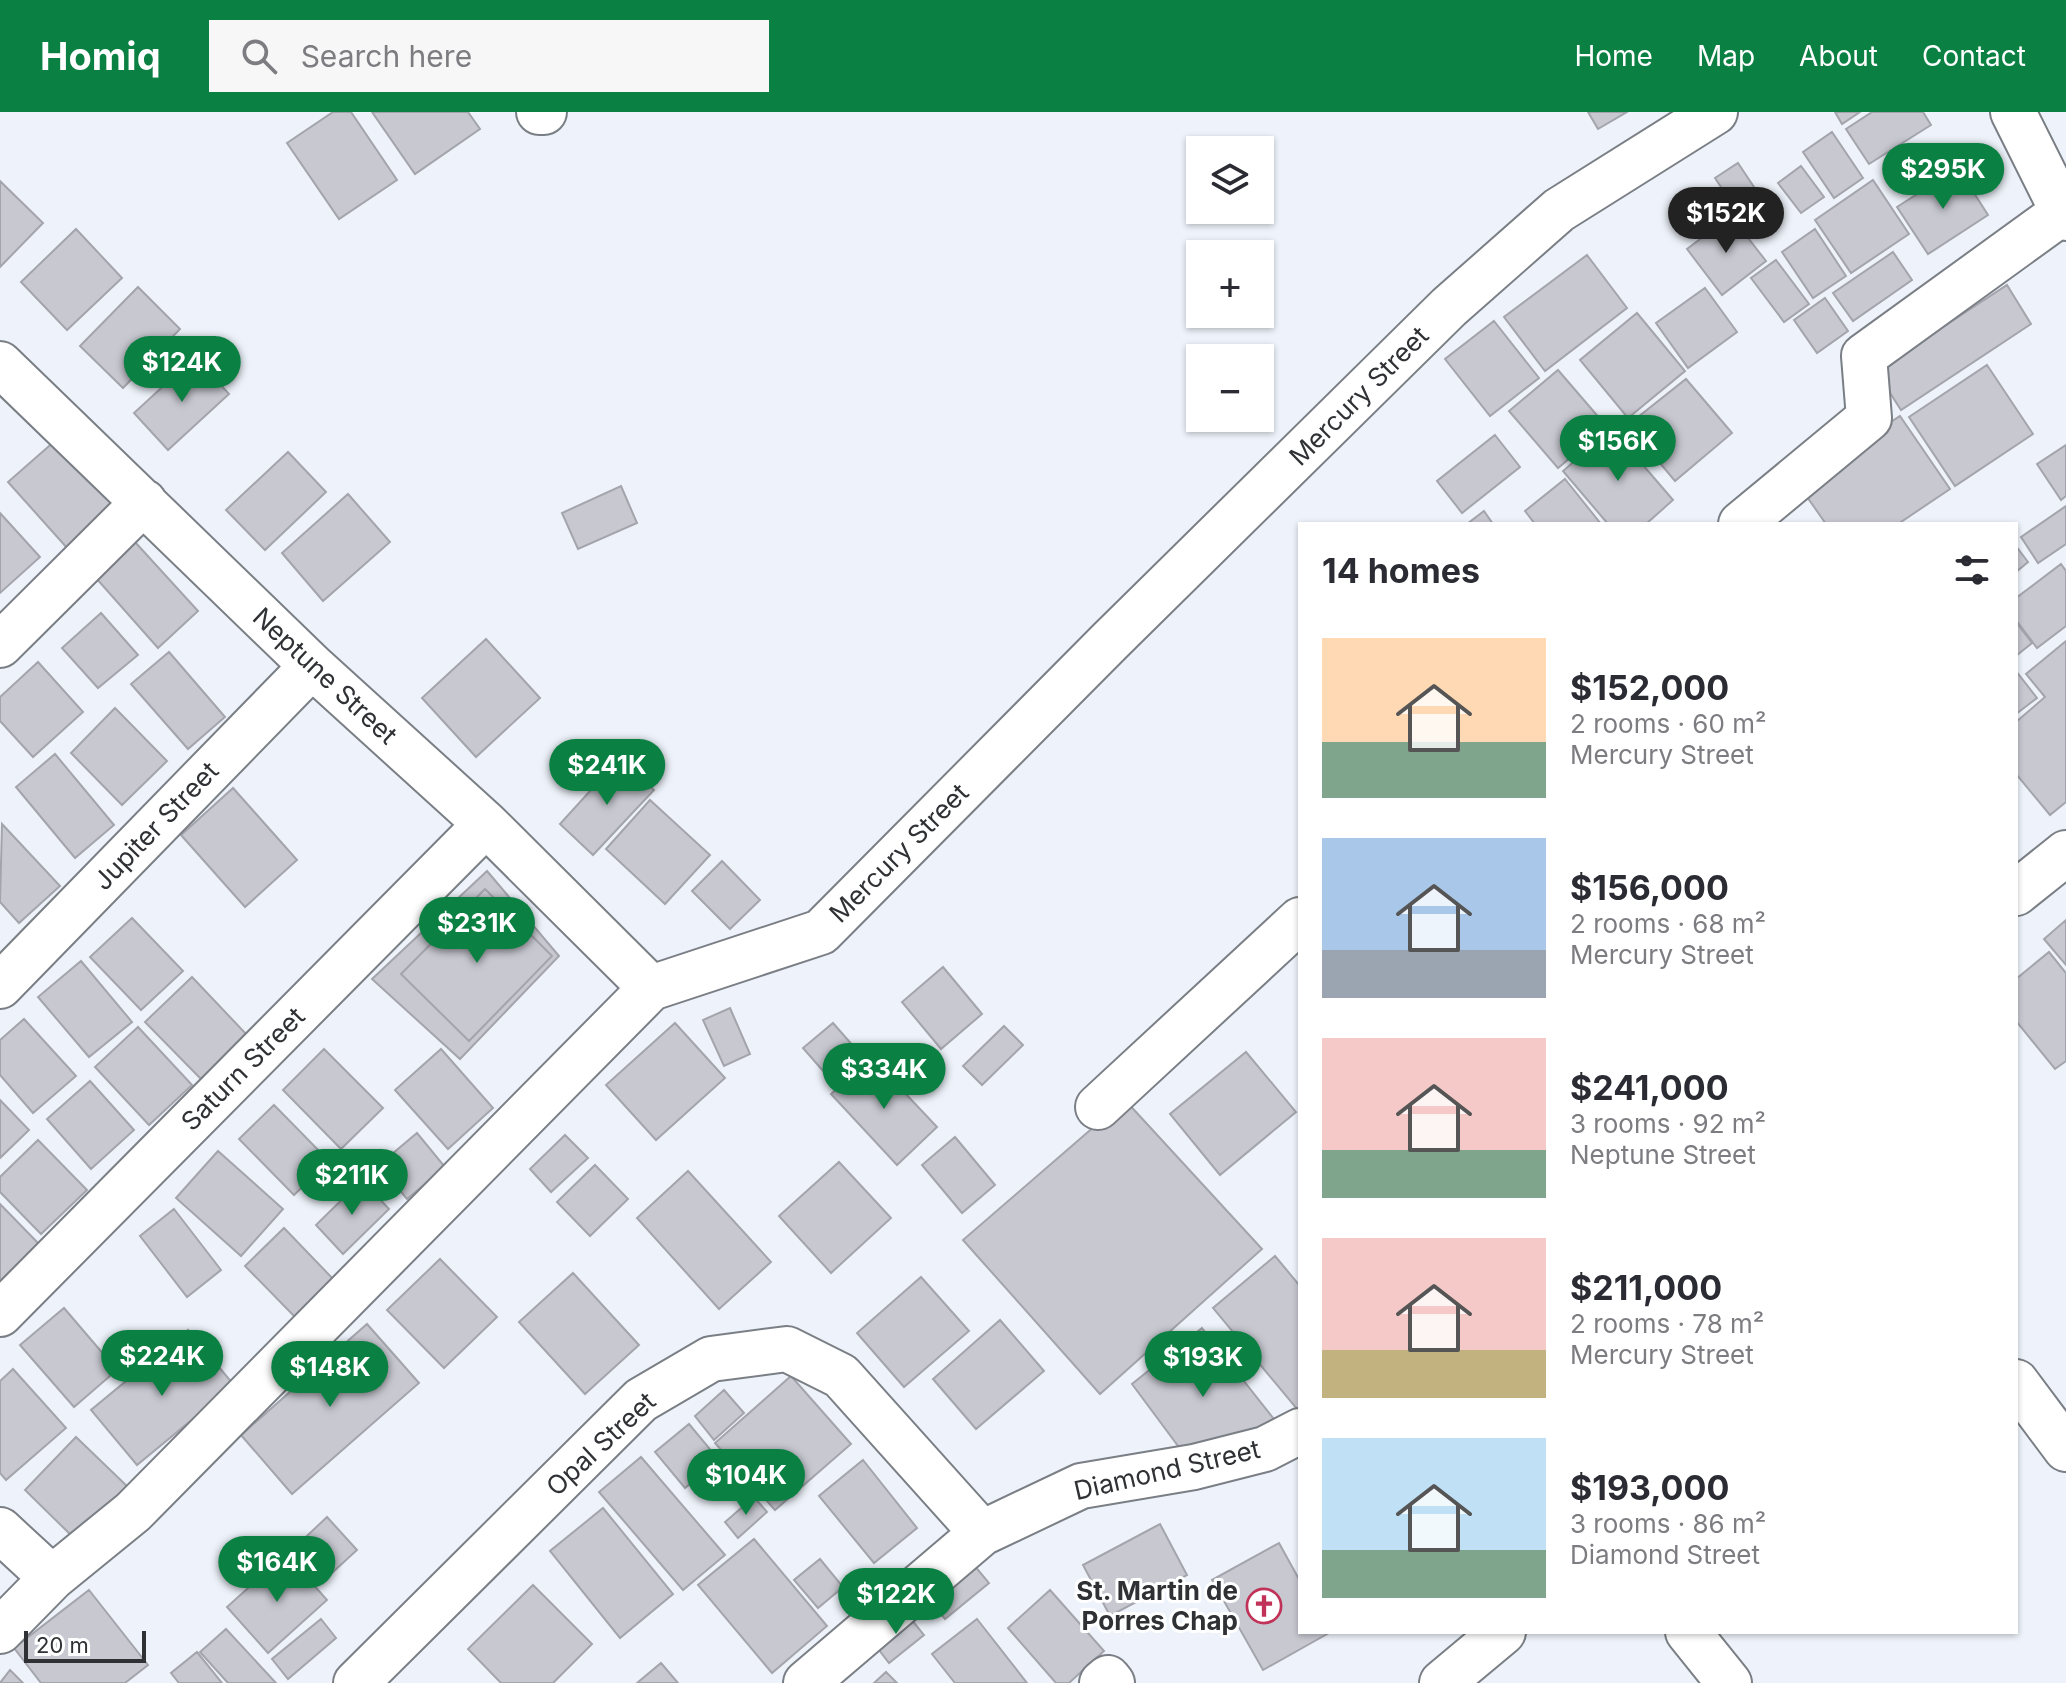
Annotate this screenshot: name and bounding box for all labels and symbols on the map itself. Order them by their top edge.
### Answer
pin: $295K [1887,143,1999,211]
pin: $152K [1670,187,1782,255]
street label: Mercury Street [1283,320,1435,472]
pin: $124K [126,336,238,404]
pin: $156K [1562,415,1674,483]
street label: Neptune Street [247,601,404,750]
pin: $241K [551,739,663,807]
street label: Jupiter Street [87,755,225,896]
street label: Mercury Street [823,777,975,929]
pin: $231K [421,897,533,965]
street label: Saturn Street [175,1001,311,1137]
pin: $334K [828,1043,940,1111]
pin: $211K [296,1149,408,1217]
pin: $224K [106,1330,218,1398]
pin: $193K [1147,1331,1259,1399]
pin: $148K [274,1341,386,1409]
street label: Opal Street [540,1385,662,1502]
street label: Diamond Street [1071,1433,1263,1506]
pin: $104K [690,1449,802,1517]
pin: $164K [221,1536,333,1604]
pin: $122K [840,1568,952,1636]
place label: St. Martin de Porres Chap [1076,1575,1238,1636]
church icon: St. Martin de Porres Chap [1245,1587,1283,1625]
scale bar [24,1627,146,1663]

